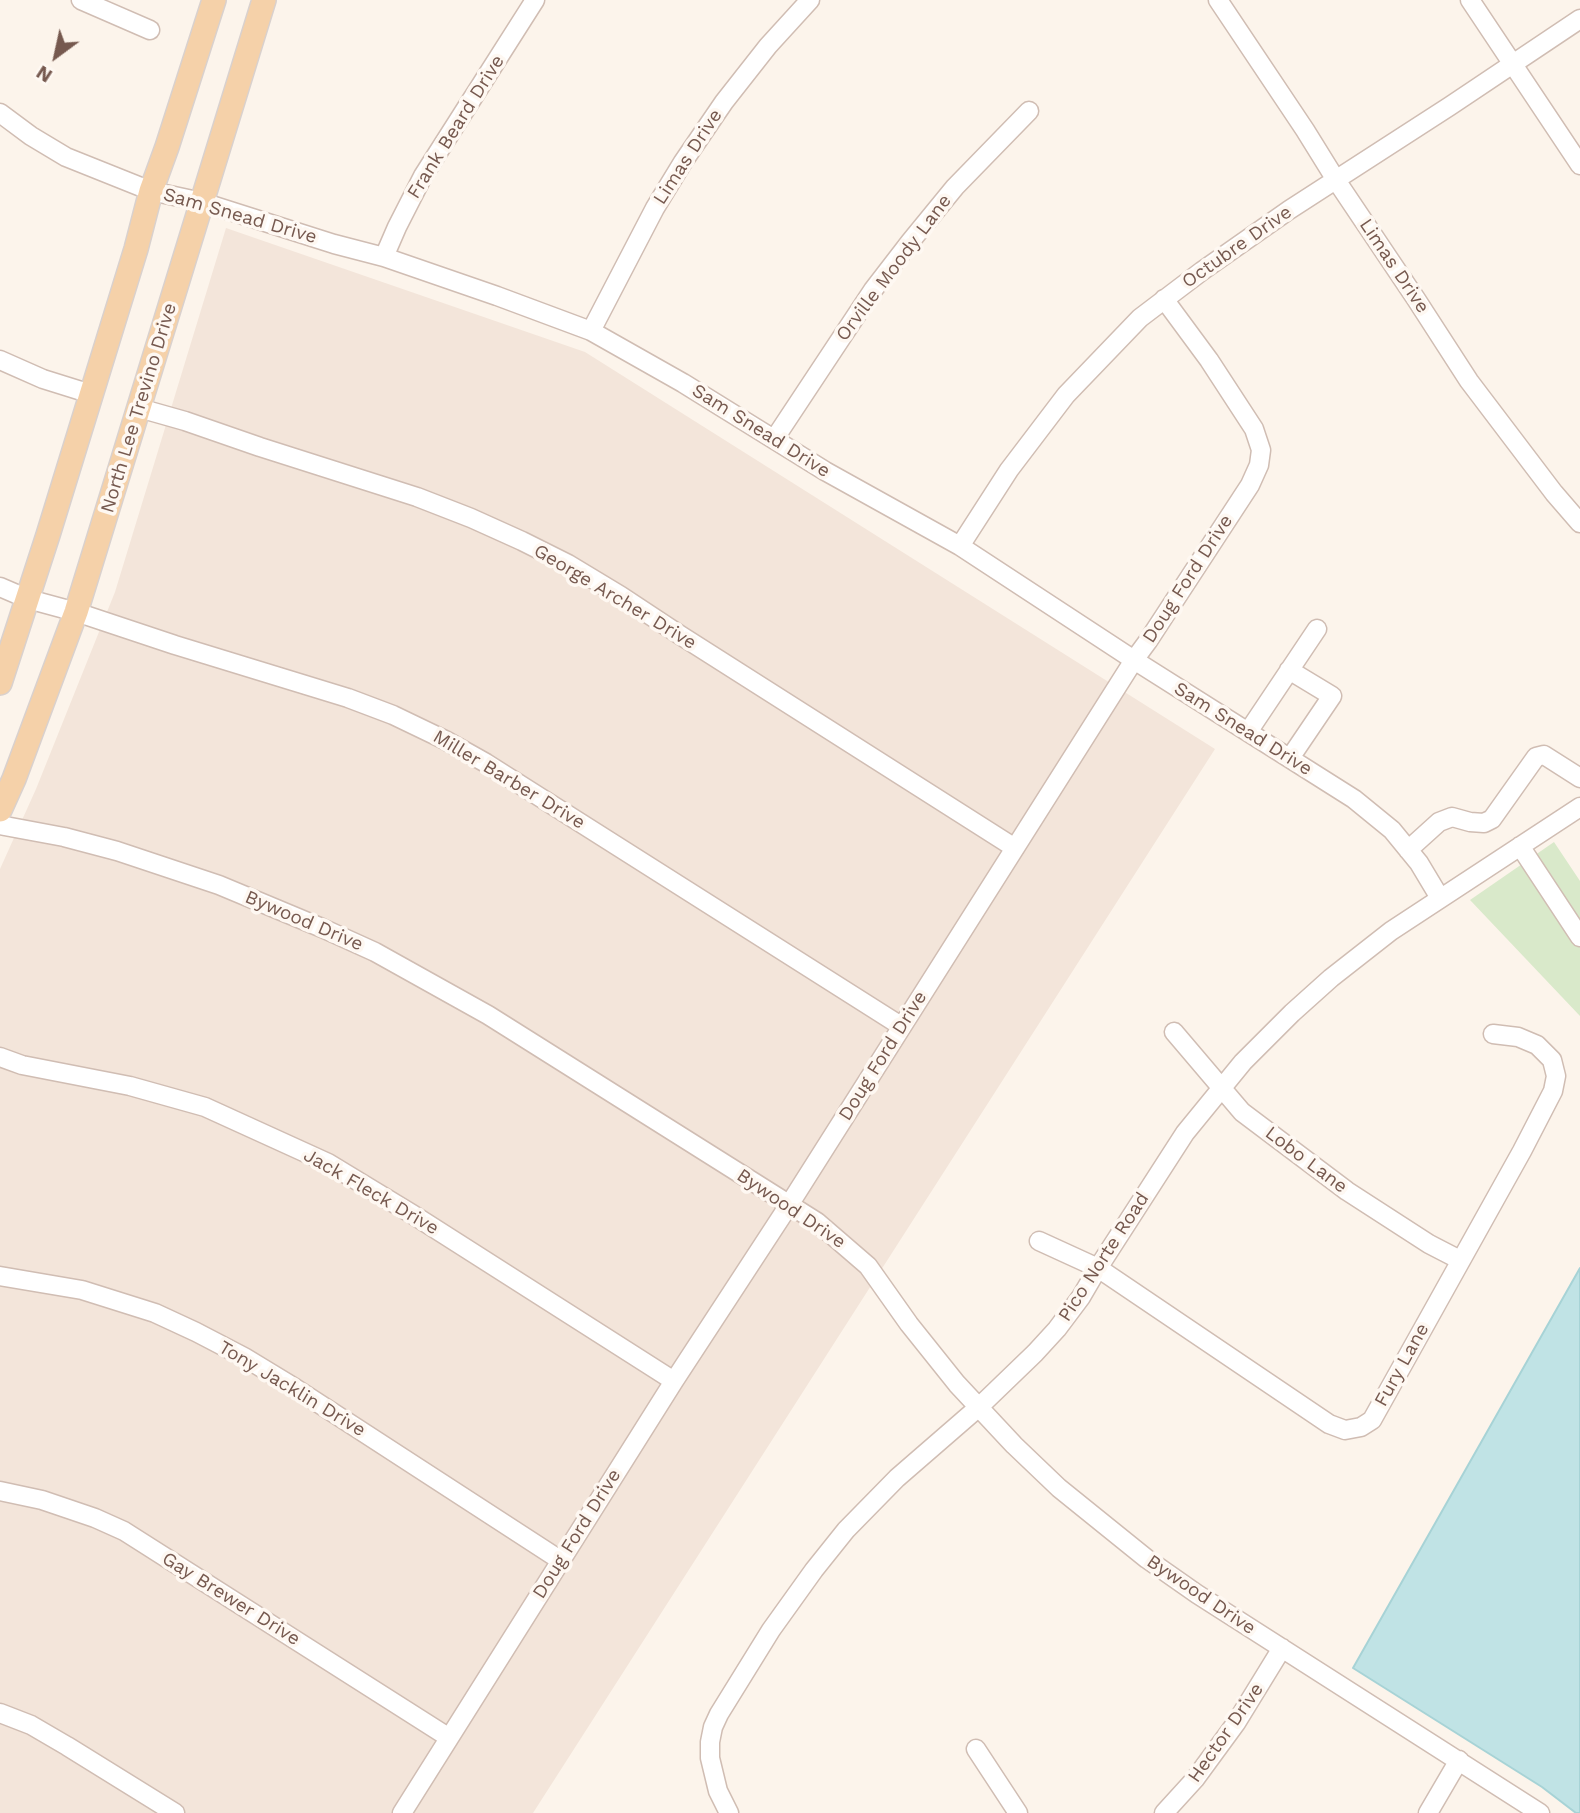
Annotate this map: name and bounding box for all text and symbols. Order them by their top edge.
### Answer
north arrow [21,21,91,91]
street label: Frank Beard Drive [403,51,509,203]
text: N [32,61,56,88]
street label: Limas Drive [649,105,727,209]
street label: Sam Snead Drive [161,183,319,249]
street label: Orville Moody Lane [831,190,957,346]
street label: Octubre Drive [1178,201,1296,293]
street label: Limas Drive [1354,214,1434,318]
street label: North Lee Trevino Drive [96,300,182,516]
street label: Sam Snead Drive [688,379,834,483]
street label: Doug Ford Drive [1138,511,1238,647]
street label: George Archer Drive [530,539,700,655]
street label: Sam Snead Drive [1170,677,1316,781]
street label: Miller Barber Drive [429,726,589,834]
street label: Bywood Drive [241,886,367,956]
street label: Doug Ford Drive [834,987,932,1125]
street label: Lobo Lane [1260,1122,1352,1198]
street label: Jack Fleck Drive [299,1144,443,1240]
street label: Bywood Drive [732,1164,850,1254]
street label: Pico Norte Road [1054,1188,1154,1326]
street label: Fury Lane [1370,1320,1434,1410]
street label: Tony Jacklin Drive [214,1336,370,1442]
street label: Doug Ford Drive [528,1465,626,1603]
street label: Gay Brewer Drive [158,1547,304,1651]
street label: Bywood Drive [1142,1550,1260,1640]
street label: Hector Drive [1183,1679,1269,1787]

